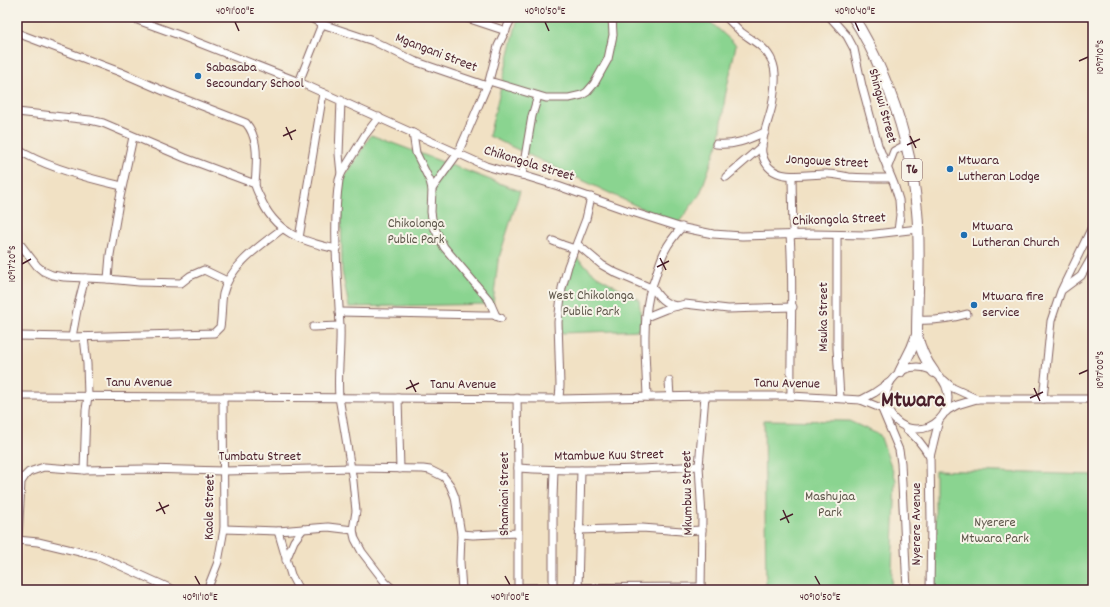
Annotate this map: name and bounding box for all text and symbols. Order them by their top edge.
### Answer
text: 40°11'00"E [216,5,255,19]
text: 40°10'50"E [525,5,566,19]
text: 40°10'40"E [835,5,876,19]
street label: Mgangani Street [392,28,480,78]
text: 10°17'10"S [1094,40,1108,74]
place label: Sabasaba Secoundary School [206,58,305,94]
street label: Shingwi Street [862,66,902,146]
marker: Sabasaba Secoundary School [193,71,203,81]
street label: Chikongola Street [481,141,577,187]
street label: Jongowe Street [785,150,869,174]
place label: Mtwara Lutheran Lodge [958,151,1040,187]
road number: T6 [902,159,922,181]
marker: Mtwara Lutheran Lodge [945,164,955,174]
street label: Chikongola Street [792,208,886,232]
park label: Chikolonga Public Park [387,214,445,250]
place label: Mtwara Lutheran Church [972,217,1060,253]
marker: Mtwara Lutheran Church [959,230,969,240]
text: 10°17'20"S [6,246,20,282]
street label: Msuka Street [814,282,834,352]
park label: West Chikolonga Public Park [548,286,634,322]
place label: Mtwara fire service [982,287,1044,323]
marker: Mtwara fire service [969,300,979,310]
text: 10°17'00"S [1094,351,1108,389]
street label: Tanu Avenue [106,373,172,393]
street label: Tanu Avenue [754,373,820,395]
street label: Tanu Avenue [430,375,496,395]
district label: Mtwara [881,386,946,417]
street label: Mtambwe Kuu Street [554,445,664,467]
street label: Tumbatu Street [219,447,301,467]
street label: Mkumbuu Street [677,450,699,536]
street label: Shamiani Street [495,452,515,536]
street label: Kaole Street [199,474,221,540]
street label: Nyerere Avenue [907,483,927,565]
park label: Mashujaa Park [805,487,855,523]
park label: Nyerere Mtwara Park [961,513,1029,549]
text: 40°11'10"E [183,591,218,605]
text: 40°11'00"E [491,591,530,605]
text: 40°10'50"E [800,591,841,605]

